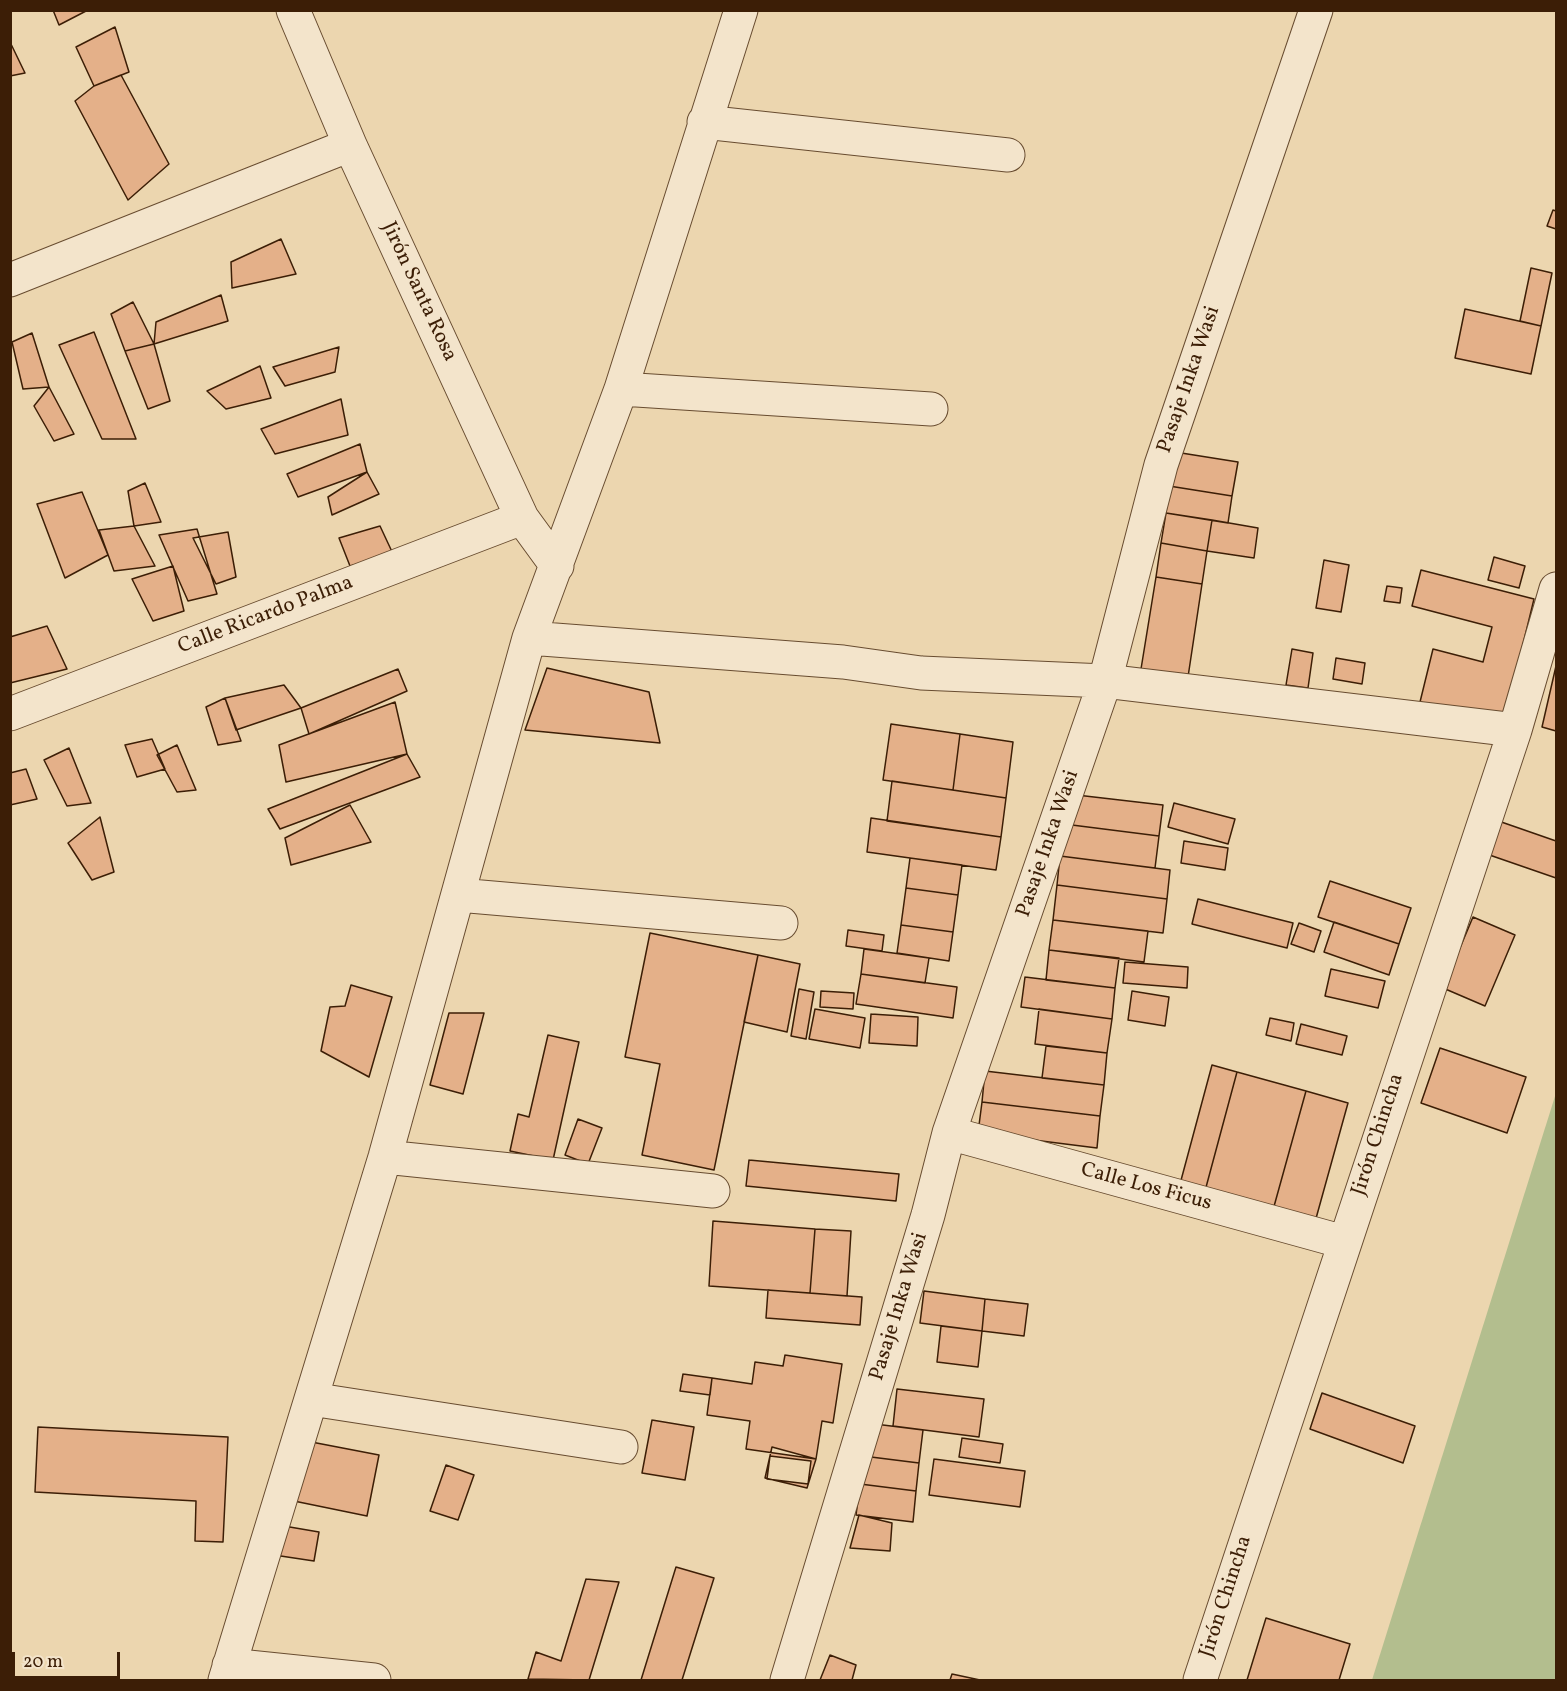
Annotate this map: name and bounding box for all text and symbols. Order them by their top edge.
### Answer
street label: Jirón Santa Rosa [375,218,461,366]
street label: Pasaje Inka Wasi [1153,303,1227,457]
street label: Calle Ricardo Palma [175,571,357,661]
street label: Pasaje Inka Wasi [1012,767,1086,921]
street label: Jirón Chincha [1347,1071,1411,1199]
street label: Calle Los Ficus [1078,1158,1214,1218]
street label: Pasaje Inka Wasi [865,1230,935,1384]
street label: Jirón Chincha [1195,1533,1259,1661]
scale bar [15,1640,123,1678]
text: 20 m [23,1650,63,1675]

